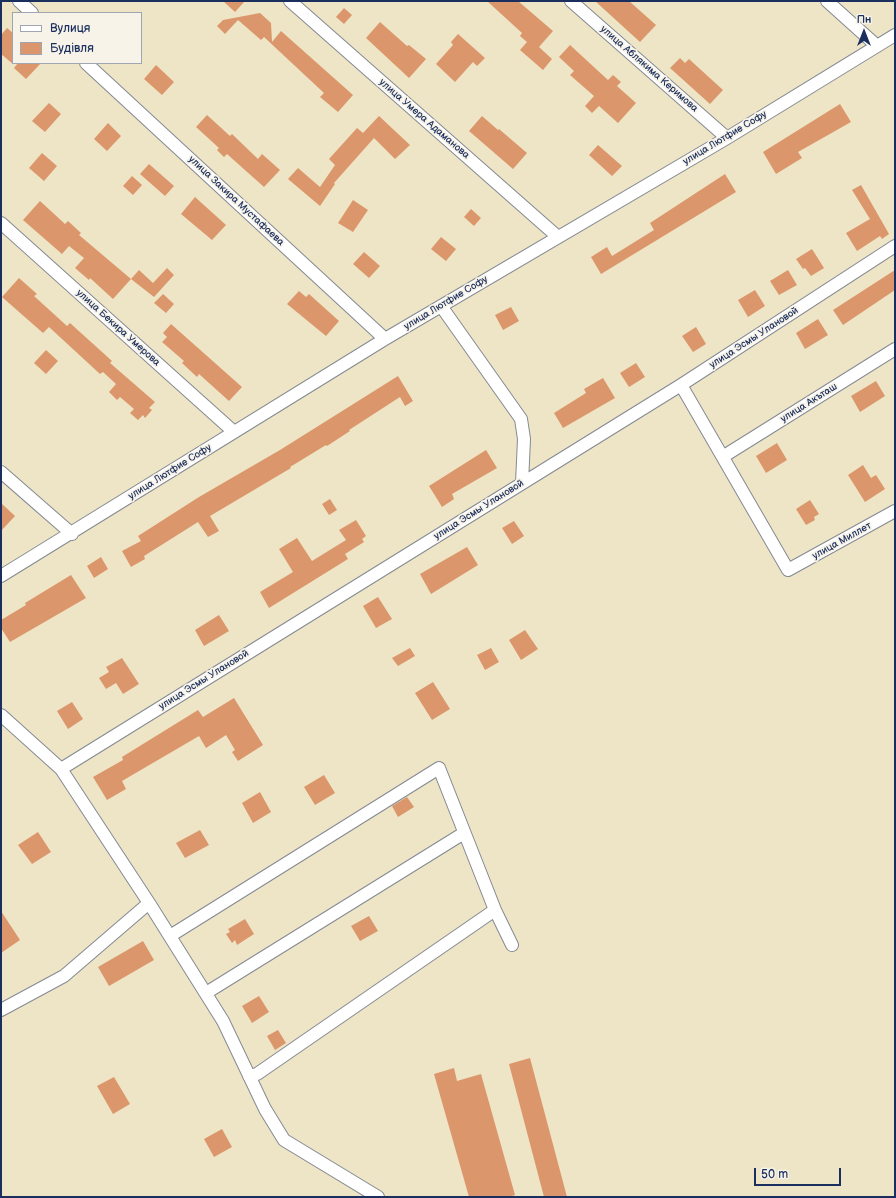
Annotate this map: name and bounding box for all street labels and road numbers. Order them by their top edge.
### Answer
street label: улица Аблякима Керимова [598,23,700,115]
street label: улица Умера Адаманова [376,76,472,162]
street label: улица Лютфие Софу [681,108,769,168]
street label: улица Закира Мустафаева [186,153,286,249]
street label: улица Лютфие Софу [402,273,490,333]
street label: улица Бекира Умерова [74,287,162,369]
street label: улица Эсмы Улановой [707,305,801,371]
street label: улица Акъташ [778,381,840,425]
street label: улица Лютфие Софу [126,442,214,502]
street label: улица Эсмы Улановой [432,477,526,543]
street label: улица Миллет [810,520,874,562]
street label: улица Эсмы Улановой [157,647,251,713]

